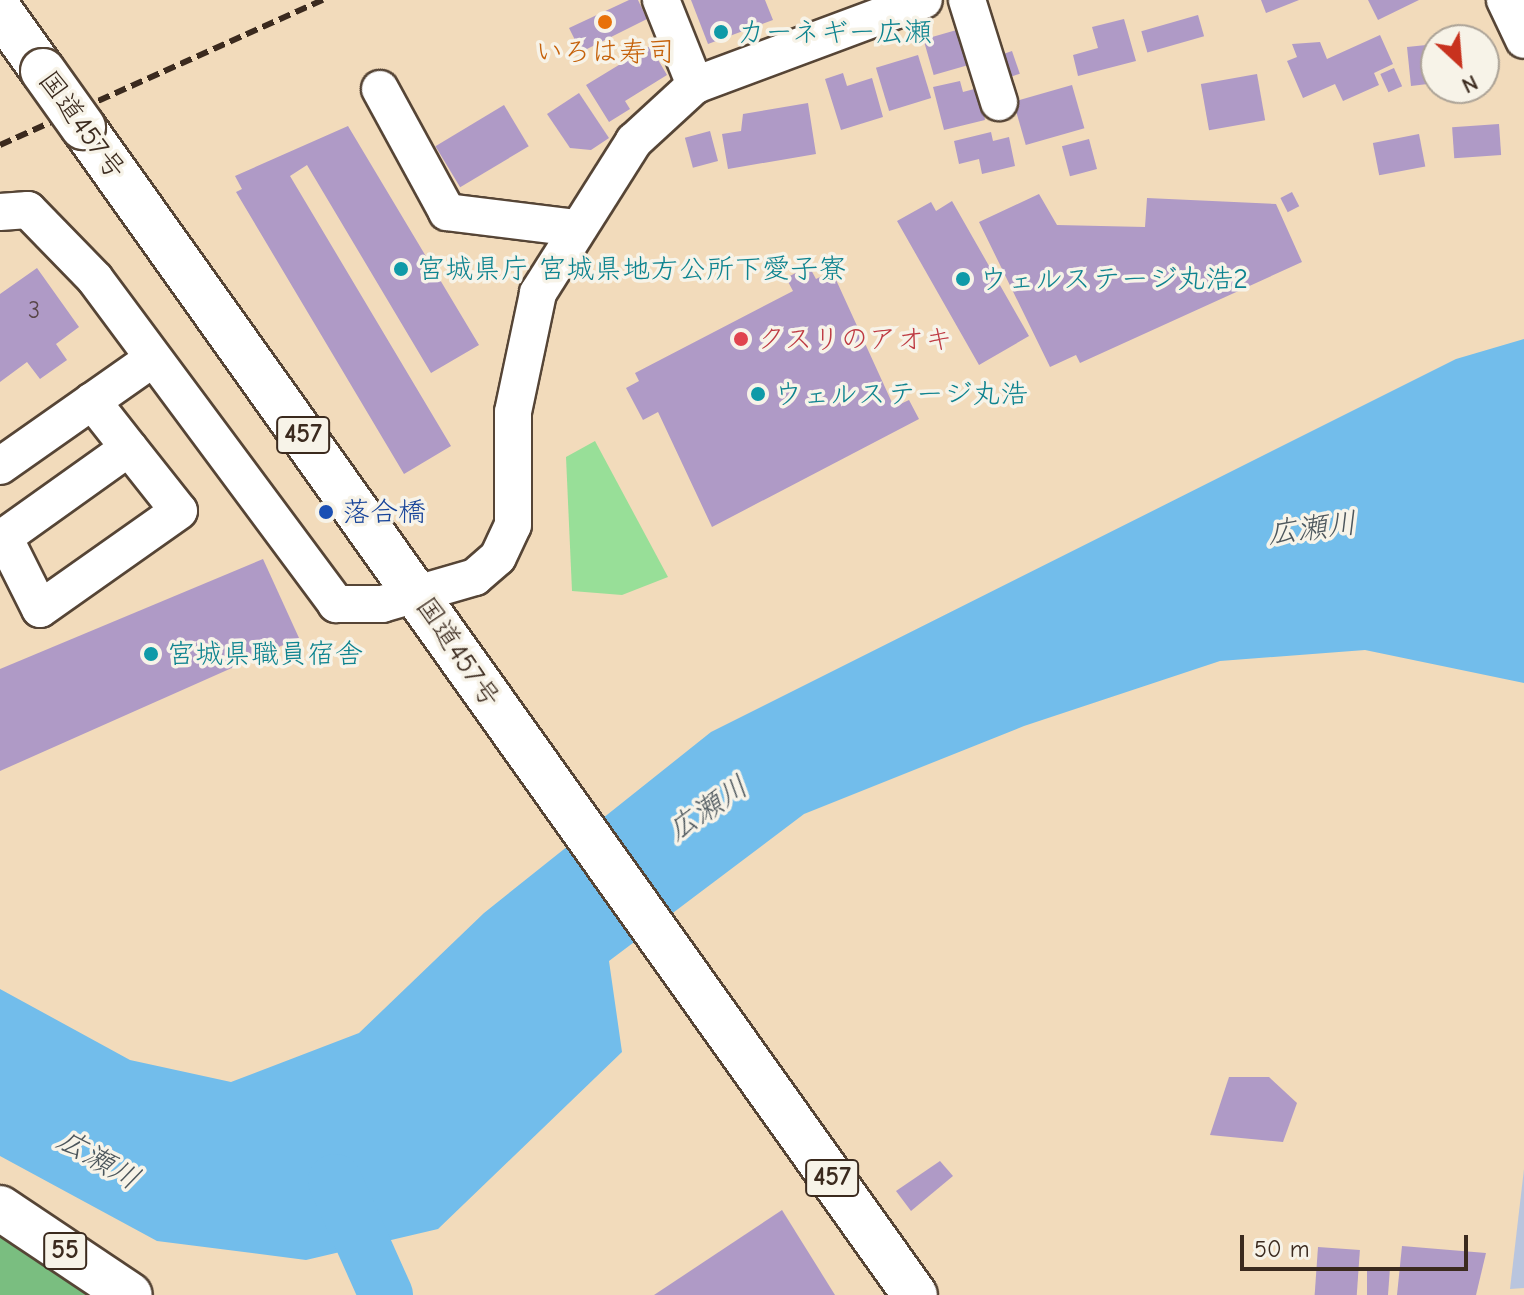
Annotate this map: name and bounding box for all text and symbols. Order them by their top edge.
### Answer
marker: いろは寿司 [596,13,614,31]
place label: カーネギー広瀬 [737,15,933,49]
marker: カーネギー広瀬 [712,23,730,41]
north arrow [1420,24,1500,104]
place label: いろは寿司 [535,35,675,69]
street label: 国道457号 [31,64,133,186]
text: N [1457,69,1482,99]
place label: 宮城県庁 宮城県地方公所下愛子寮 [417,252,846,286]
marker: 宮城県庁 宮城県地方公所下愛子寮 [392,260,410,278]
place label: ウェルステージ丸浩2 [979,262,1246,296]
marker: ウェルステージ丸浩2 [954,270,972,288]
house number: 3 [28,297,40,325]
place label: クスリのアオキ [757,322,953,356]
marker: クスリのアオキ [732,330,750,348]
place label: ウェルステージ丸浩 [774,377,1026,411]
marker: ウェルステージ丸浩 [749,385,767,403]
road number: 457 [275,413,331,457]
place label: 落合橋 [342,495,426,529]
marker: 落合橋 [317,503,335,521]
water label: 広瀬川 [1265,506,1359,552]
street label: 国道457号 [409,590,507,714]
place label: 宮城県職員宿舎 [167,637,363,671]
marker: 宮城県職員宿舎 [142,645,160,663]
water label: 広瀬川 [661,769,755,849]
water label: 広瀬川 [50,1122,146,1198]
road number: 457 [804,1156,860,1200]
scale bar [1244,1219,1472,1269]
road number: 55 [43,1229,87,1273]
text: 50 m [1254,1235,1310,1263]

